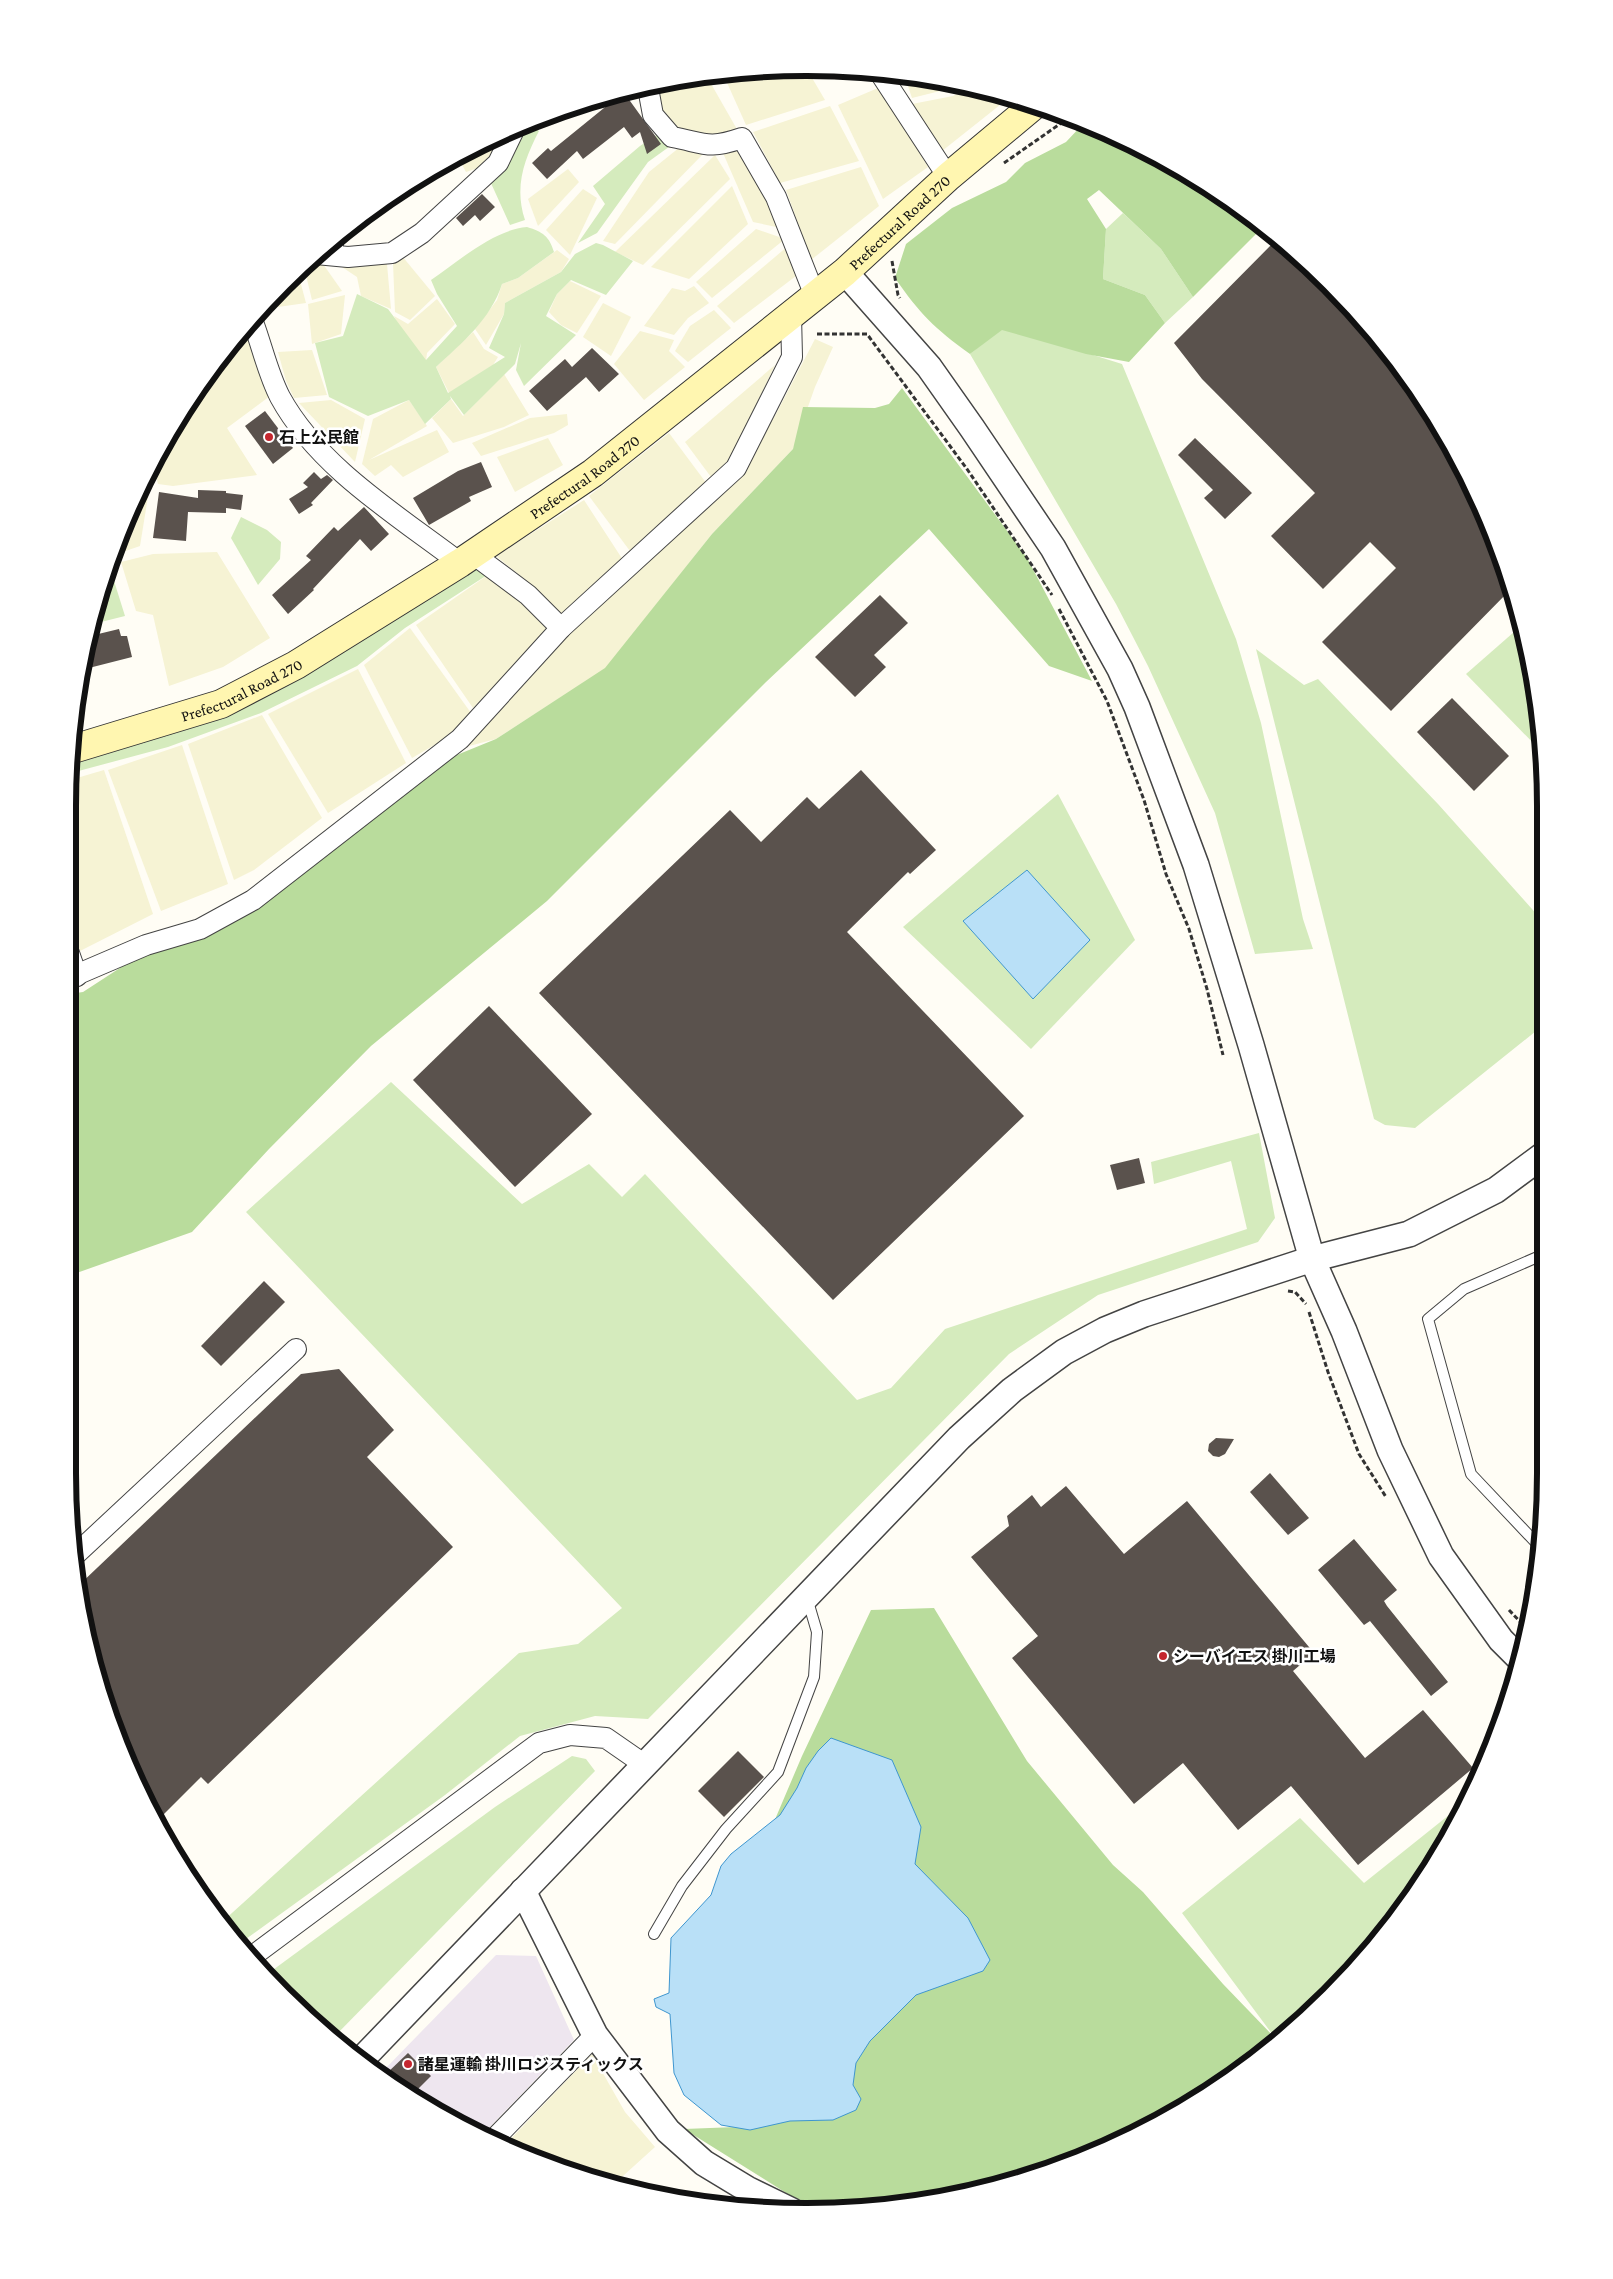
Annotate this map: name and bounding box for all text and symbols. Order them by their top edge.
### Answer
street label: Prefectural Road 270 [845,171,953,273]
place label: 石上公民館 [279,429,359,446]
marker: 石上公民館 [263,431,275,443]
street label: Prefectural Road 270 [526,431,643,522]
street label: Prefectural Road 270 [179,655,305,724]
place label: シーバイエス 掛川工場 [1173,1647,1336,1665]
marker: シーバイエス 掛川工場 [1157,1650,1169,1662]
place label: 諸星運輸 掛川ロジスティックス [418,2055,644,2073]
marker: 諸星運輸 掛川ロジスティックス [402,2058,414,2070]

